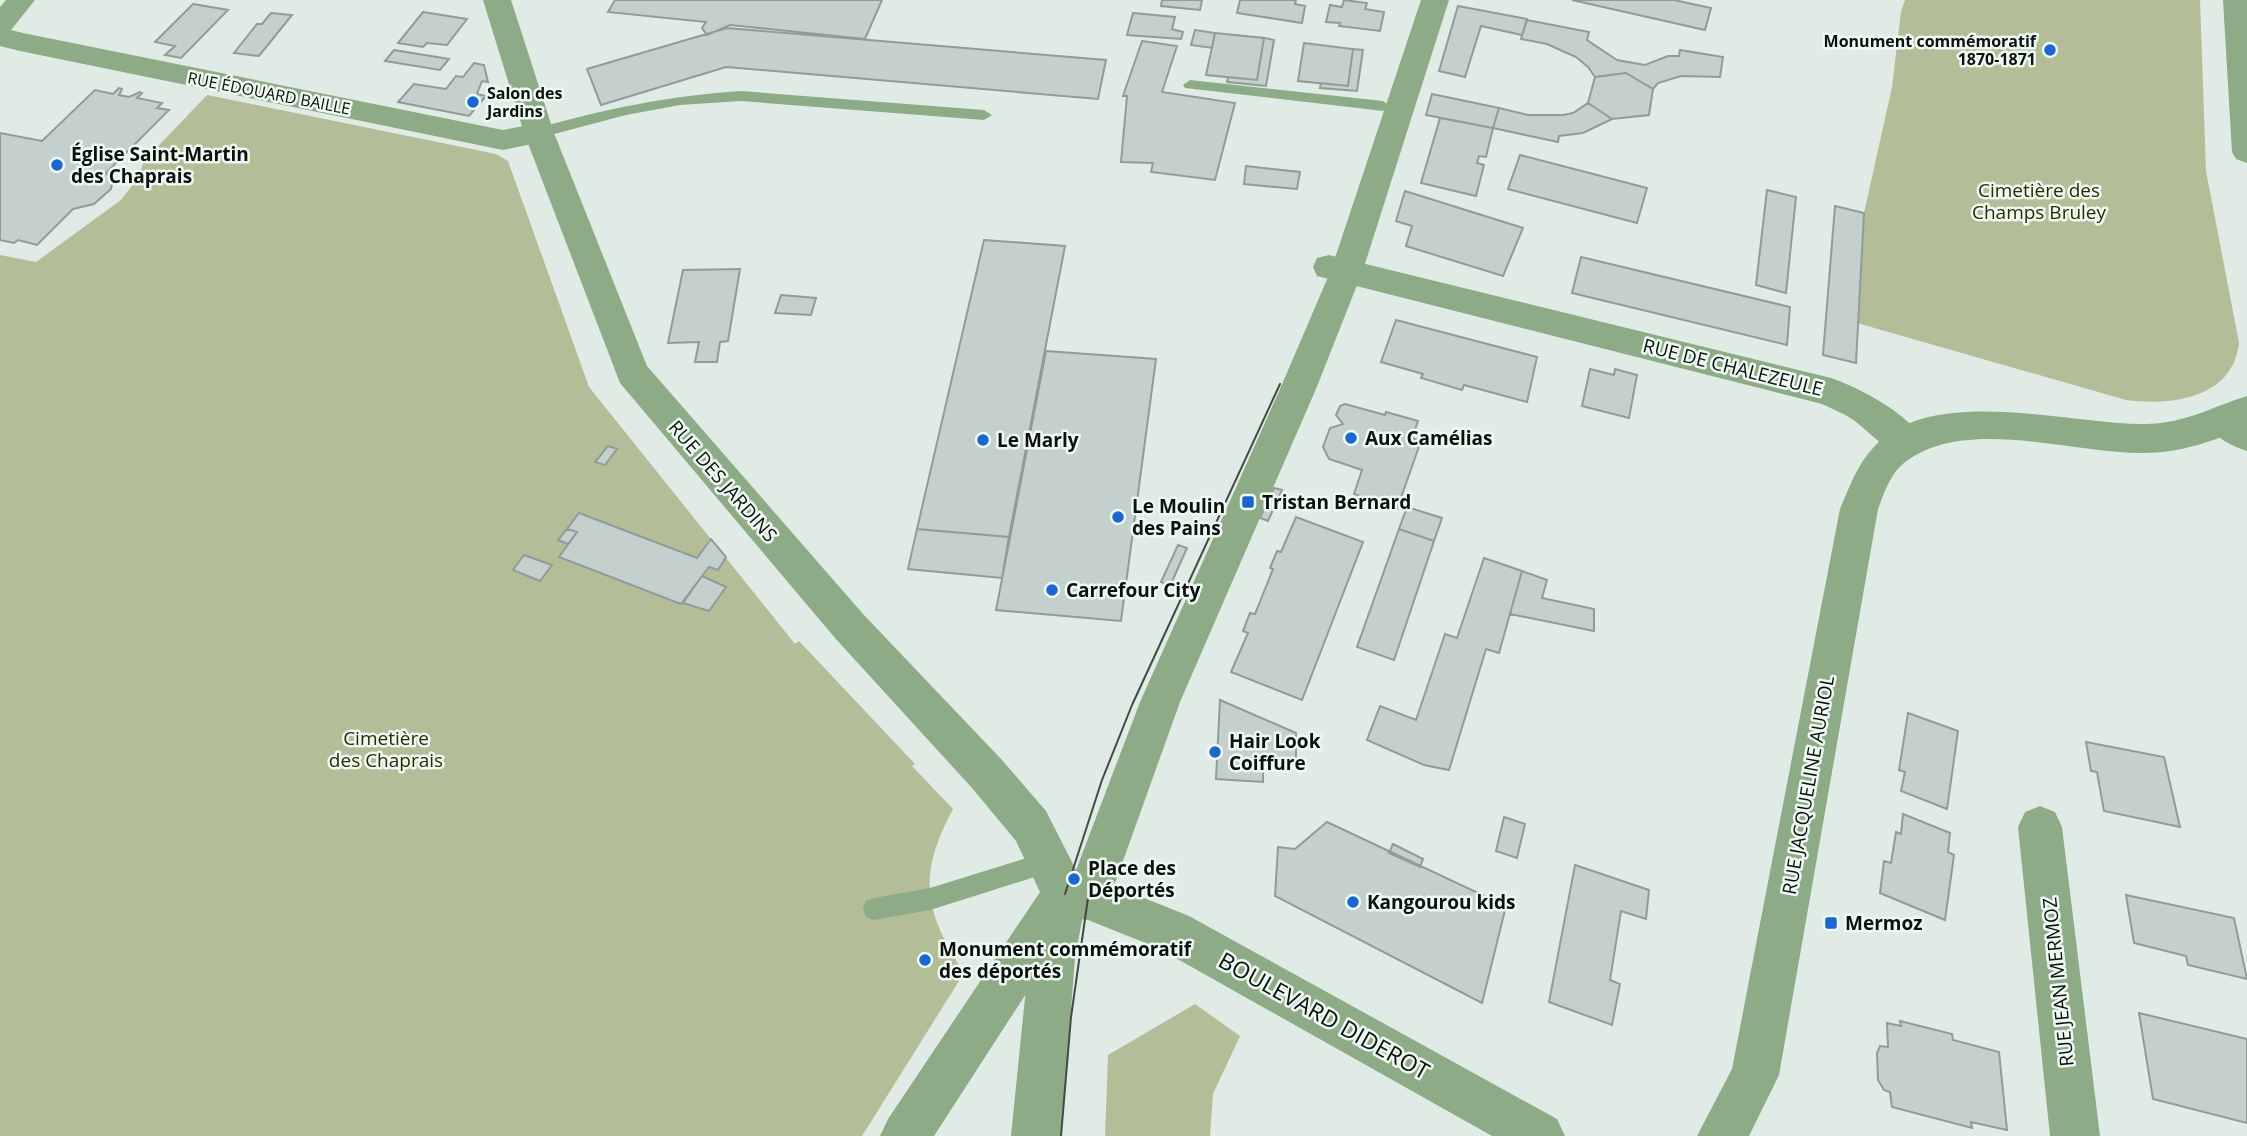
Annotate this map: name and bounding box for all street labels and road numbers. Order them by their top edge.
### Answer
street label: RUE ÉDOUARD BAILLE [186,66,352,120]
street label: RUE DE CHALEZEULE [1640,332,1826,402]
street label: RUE DES JARDINS [663,415,783,547]
street label: RUE JACQUELINE AURIOL [1776,673,1840,897]
street label: RUE JEAN MERMOZ [2036,896,2080,1068]
street label: BOULEVARD DIDEROT [1213,944,1436,1087]

